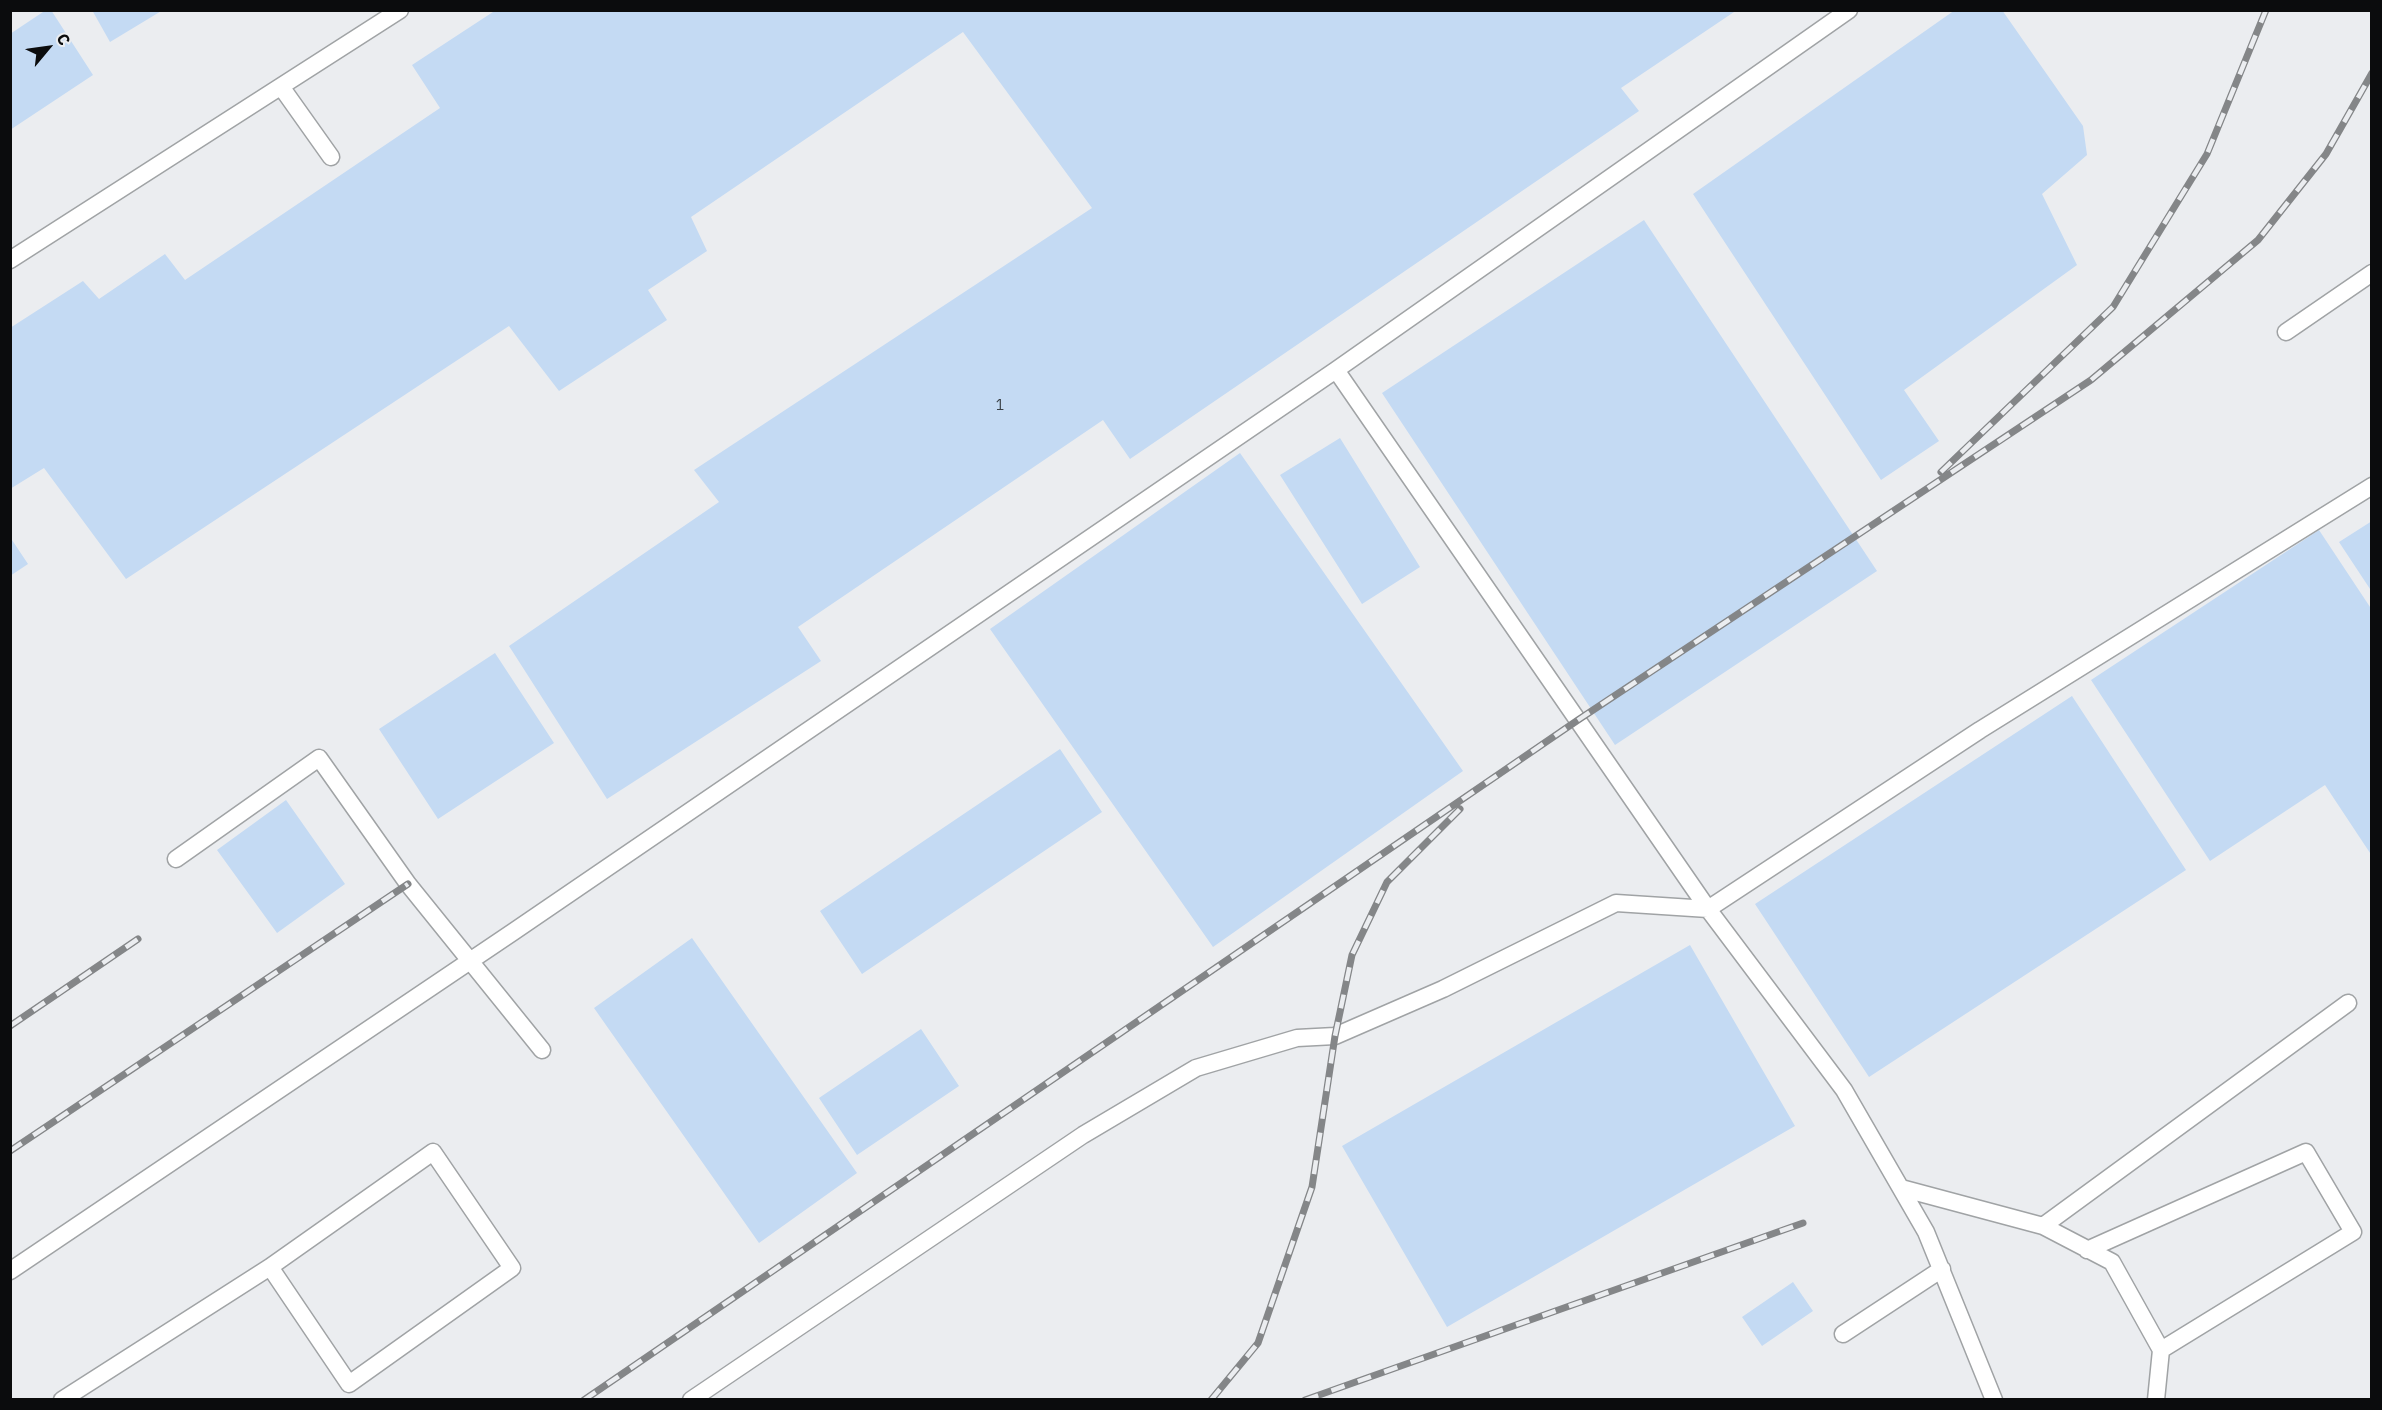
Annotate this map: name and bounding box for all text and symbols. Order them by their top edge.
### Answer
north arrow [18,18,78,78]
text: С [52,30,75,49]
house number: 1 [996,398,1004,414]

